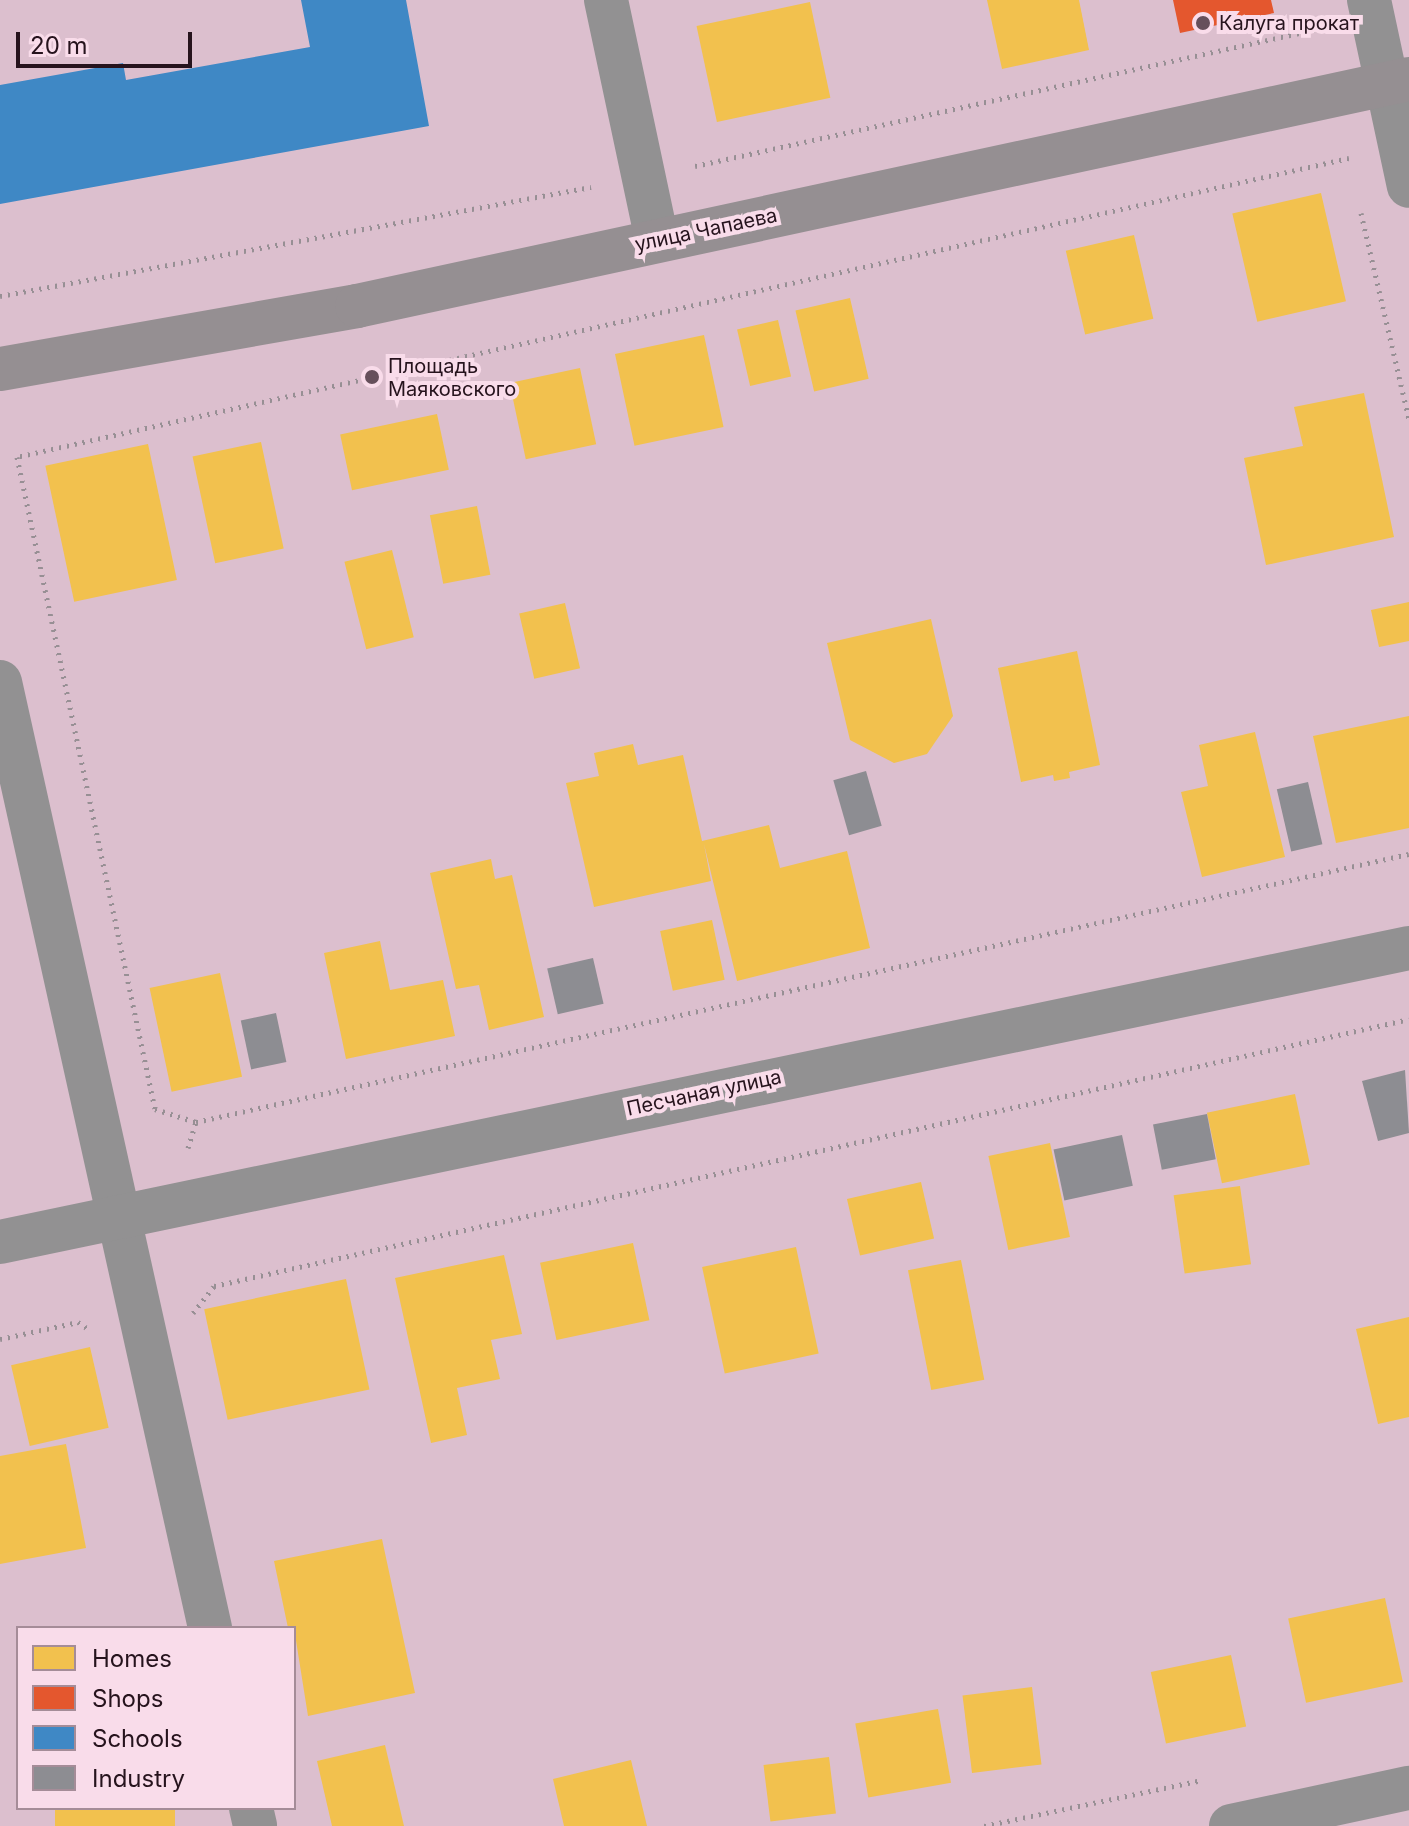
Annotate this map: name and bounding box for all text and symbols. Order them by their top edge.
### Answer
place label: Калуга прокат [1219,11,1359,35]
marker: Калуга прокат [1194,14,1212,32]
scale bar [20,16,196,66]
text: 20 m [30,31,88,60]
street label: улица Чапаева [633,203,779,257]
place label: Площадь Маяковского [388,354,516,401]
marker: Площадь Маяковского [363,368,381,386]
street label: Песчаная улица [624,1065,784,1121]
legend [16,1626,296,1810]
text: Homes [92,1644,172,1673]
text: Shops [92,1684,163,1713]
text: Schools [92,1724,183,1753]
text: Industry [92,1764,185,1793]

